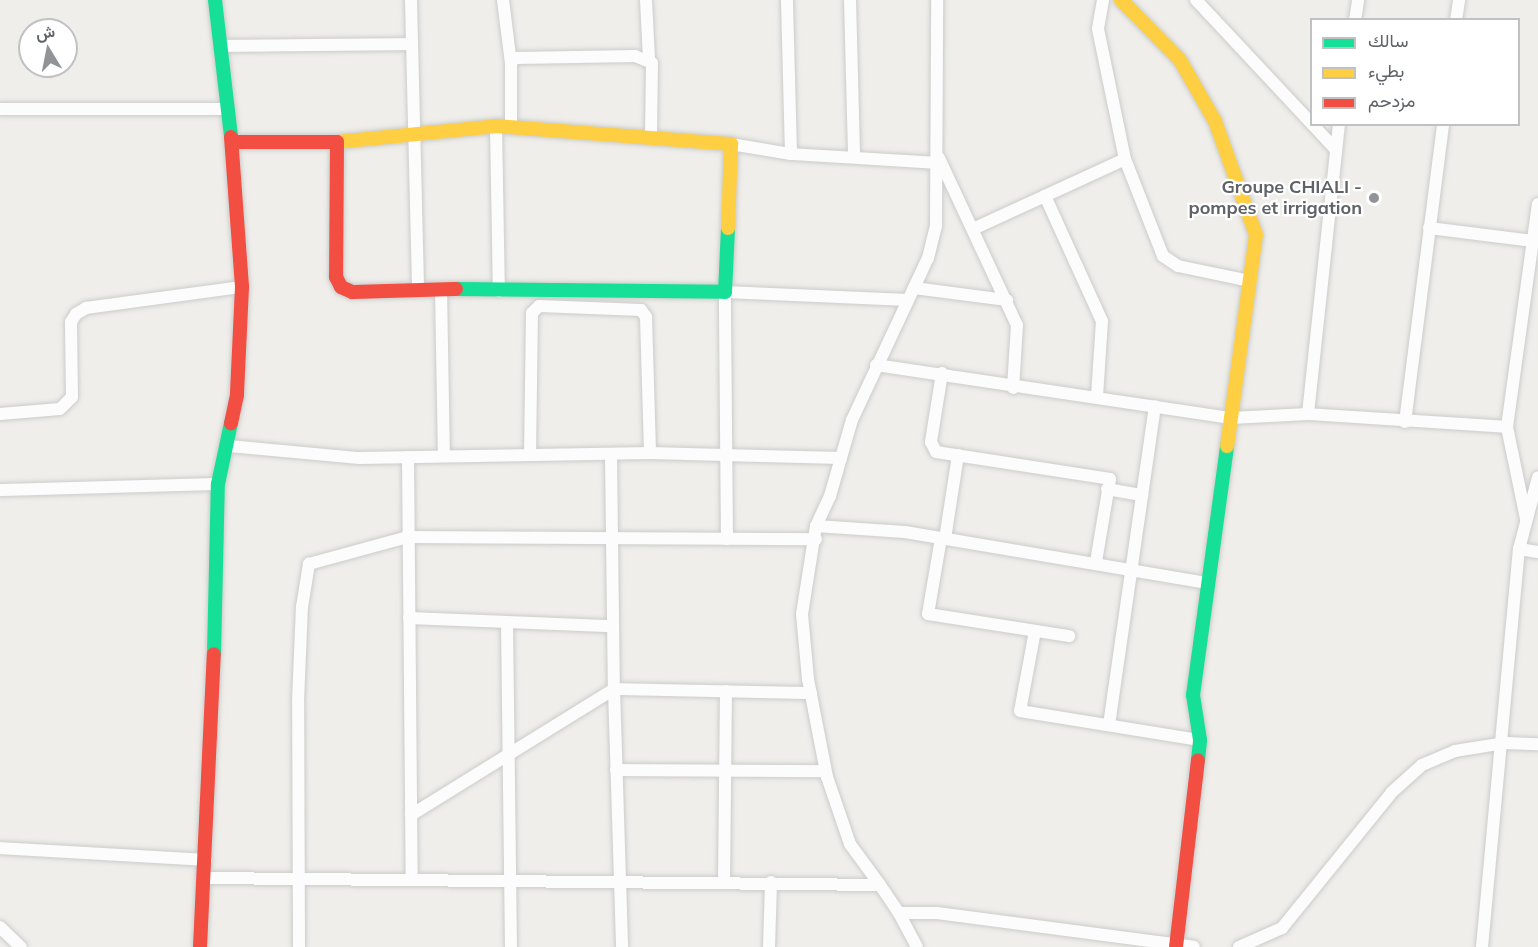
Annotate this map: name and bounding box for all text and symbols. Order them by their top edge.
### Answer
north arrow [18,18,78,78]
legend [1310,18,1520,126]
text: ش [34,21,56,44]
text: سالك [1368,29,1408,52]
text: بطيء [1368,59,1404,82]
text: مزدحم [1368,89,1415,112]
place label: Groupe CHIALI - pompes et irrigation [1189,177,1362,219]
marker: Groupe CHIALI - pompes et irrigation [1367,191,1381,205]

